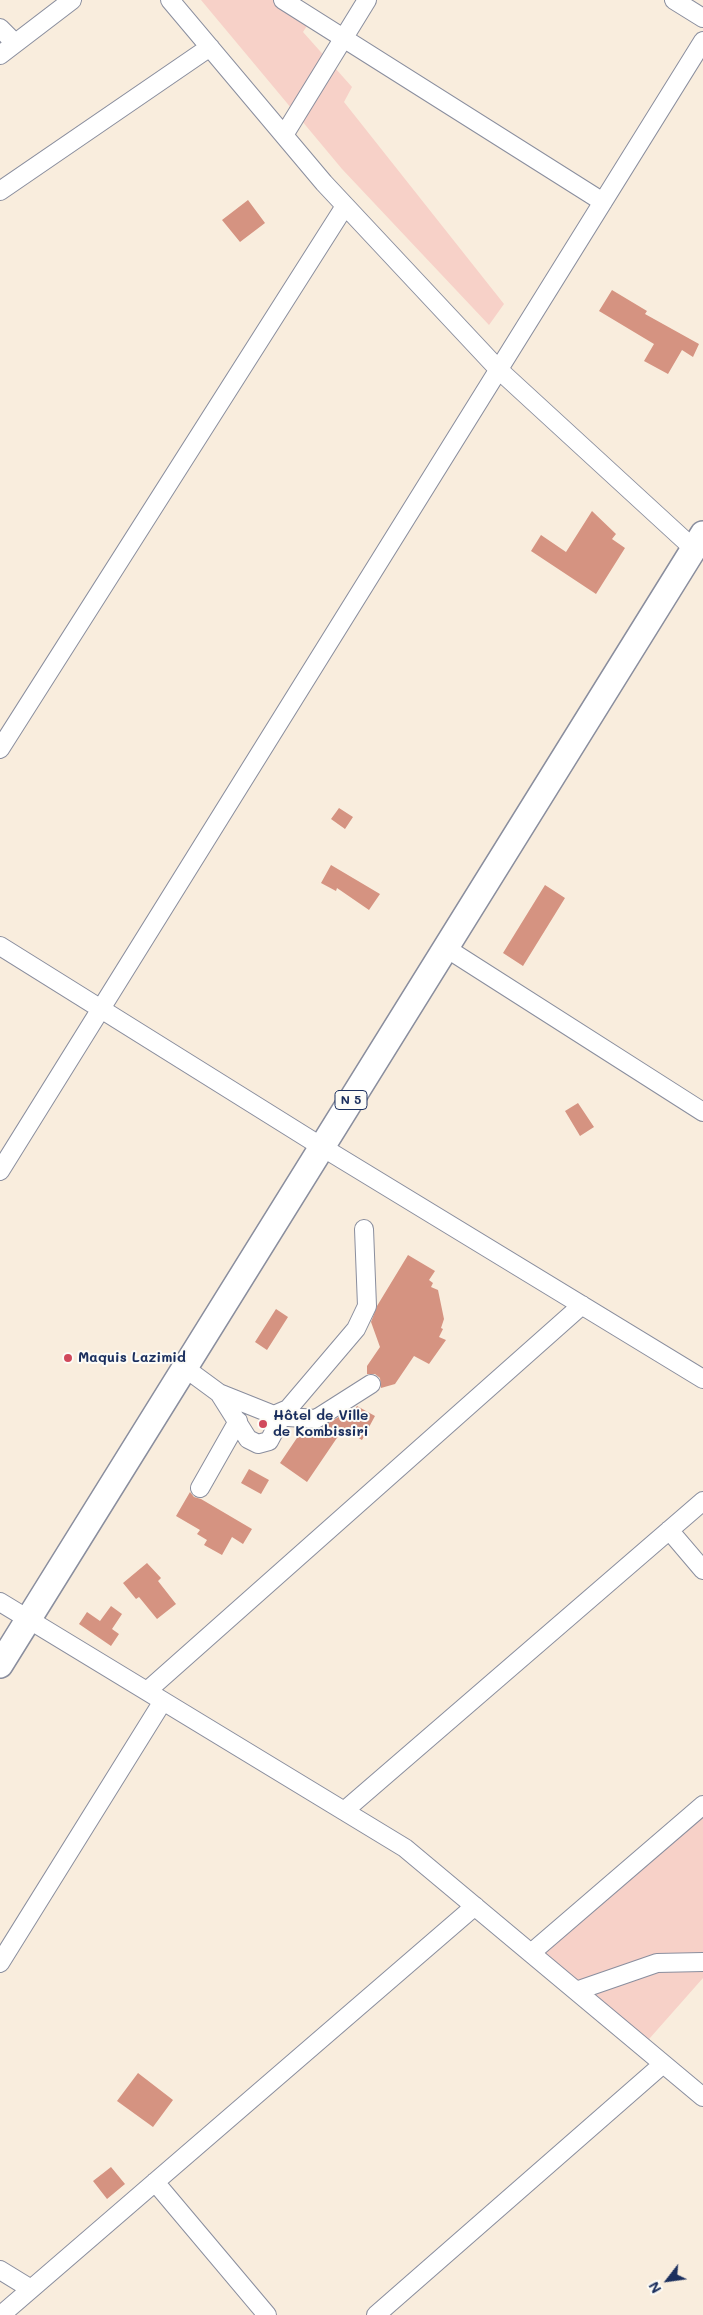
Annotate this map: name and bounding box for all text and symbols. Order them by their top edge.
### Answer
road number: N 5 [335,1090,367,1110]
place label: Maquis Lazimid [78,1350,186,1366]
marker: Maquis Lazimid [62,1352,74,1364]
place label: Hôtel de Ville de Kombissiri [273,1408,369,1440]
marker: Hôtel de Ville de Kombissiri [257,1418,269,1430]
north arrow [643,2255,693,2305]
text: N [644,2278,665,2297]

